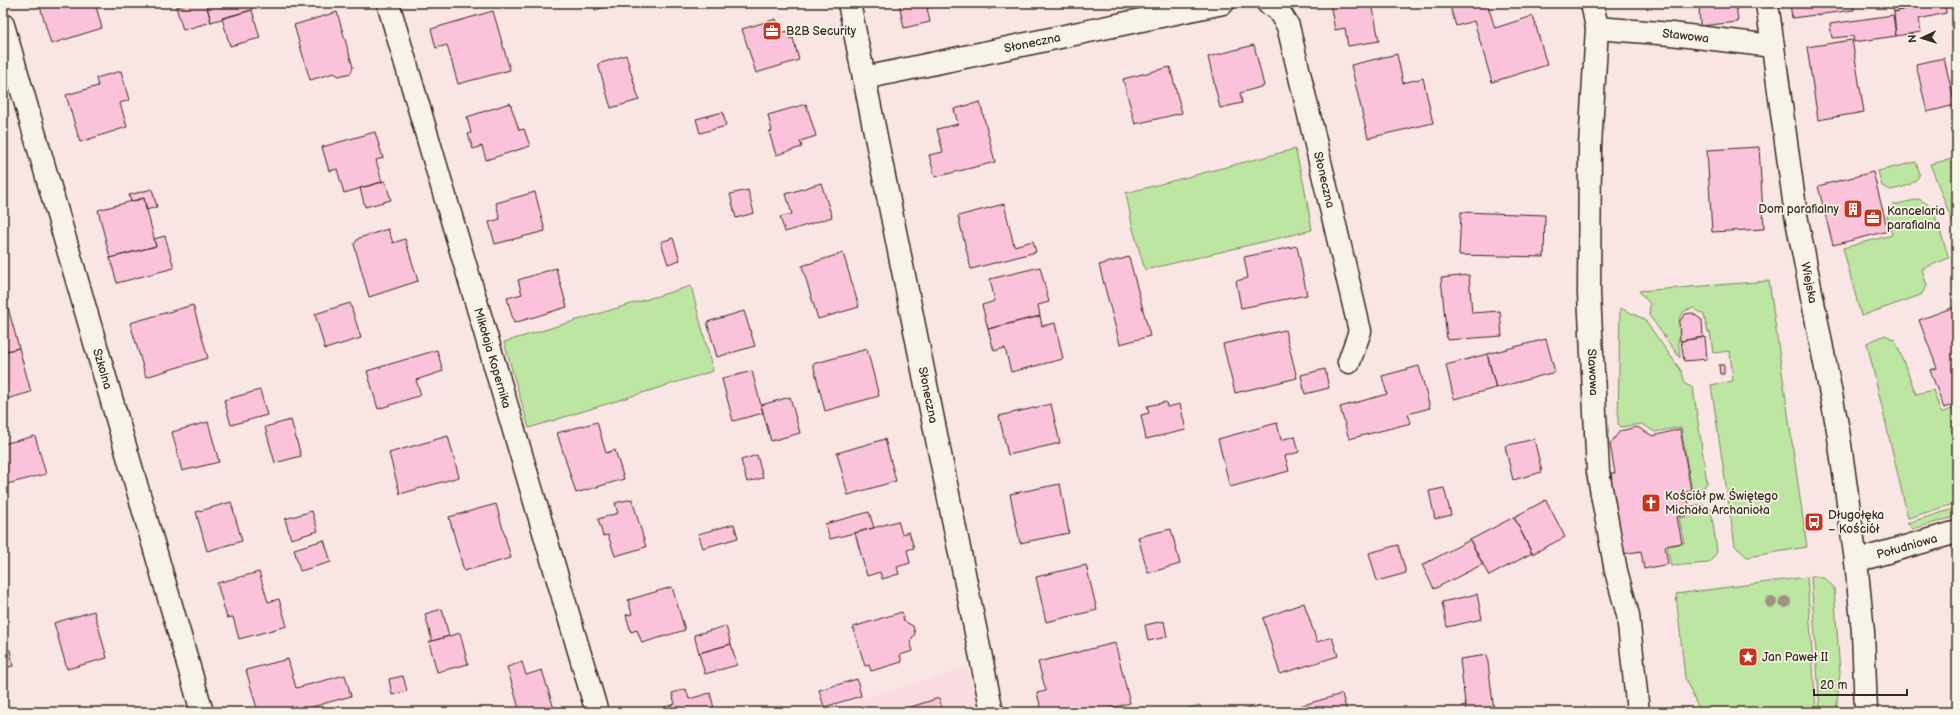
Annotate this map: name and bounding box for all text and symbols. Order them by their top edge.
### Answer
north arrow [1902,18,1942,58]
office icon: B2B Security [761,20,783,42]
place label: B2B Security [786,24,857,39]
street label: Stawowa [1662,26,1710,46]
street label: Słoneczna [1003,30,1062,57]
text: N [1906,34,1919,43]
street label: Słoneczna [1310,150,1338,210]
building icon: Dom parafialny [1842,198,1864,220]
place label: Dom parafialny [1758,202,1840,217]
place label: Kancelaria parafialna [1887,204,1945,233]
office icon: Kancelaria parafialna [1862,207,1884,229]
street label: Wiejska [1797,261,1820,305]
street label: Mikołaja Kopernika [470,306,514,410]
street label: Szkolna [89,347,115,391]
street label: Stawowa [1584,348,1601,396]
street label: Słoneczna [915,366,941,425]
place label: Kościół pw. Świętego Michała Archanioła [1665,487,1778,518]
church icon: Kościół pw. Świętego Michała Archanioła [1640,492,1662,514]
place label: Długołęka – Kościół [1828,508,1884,537]
bus stop icon: Długołęka – Kościół [1803,511,1825,533]
street label: Południowa [1875,531,1939,563]
place icon: Jan Paweł II [1737,646,1759,668]
place label: Jan Paweł II [1762,650,1828,665]
scale bar [1814,671,1907,697]
text: 20 m [1820,678,1847,693]

